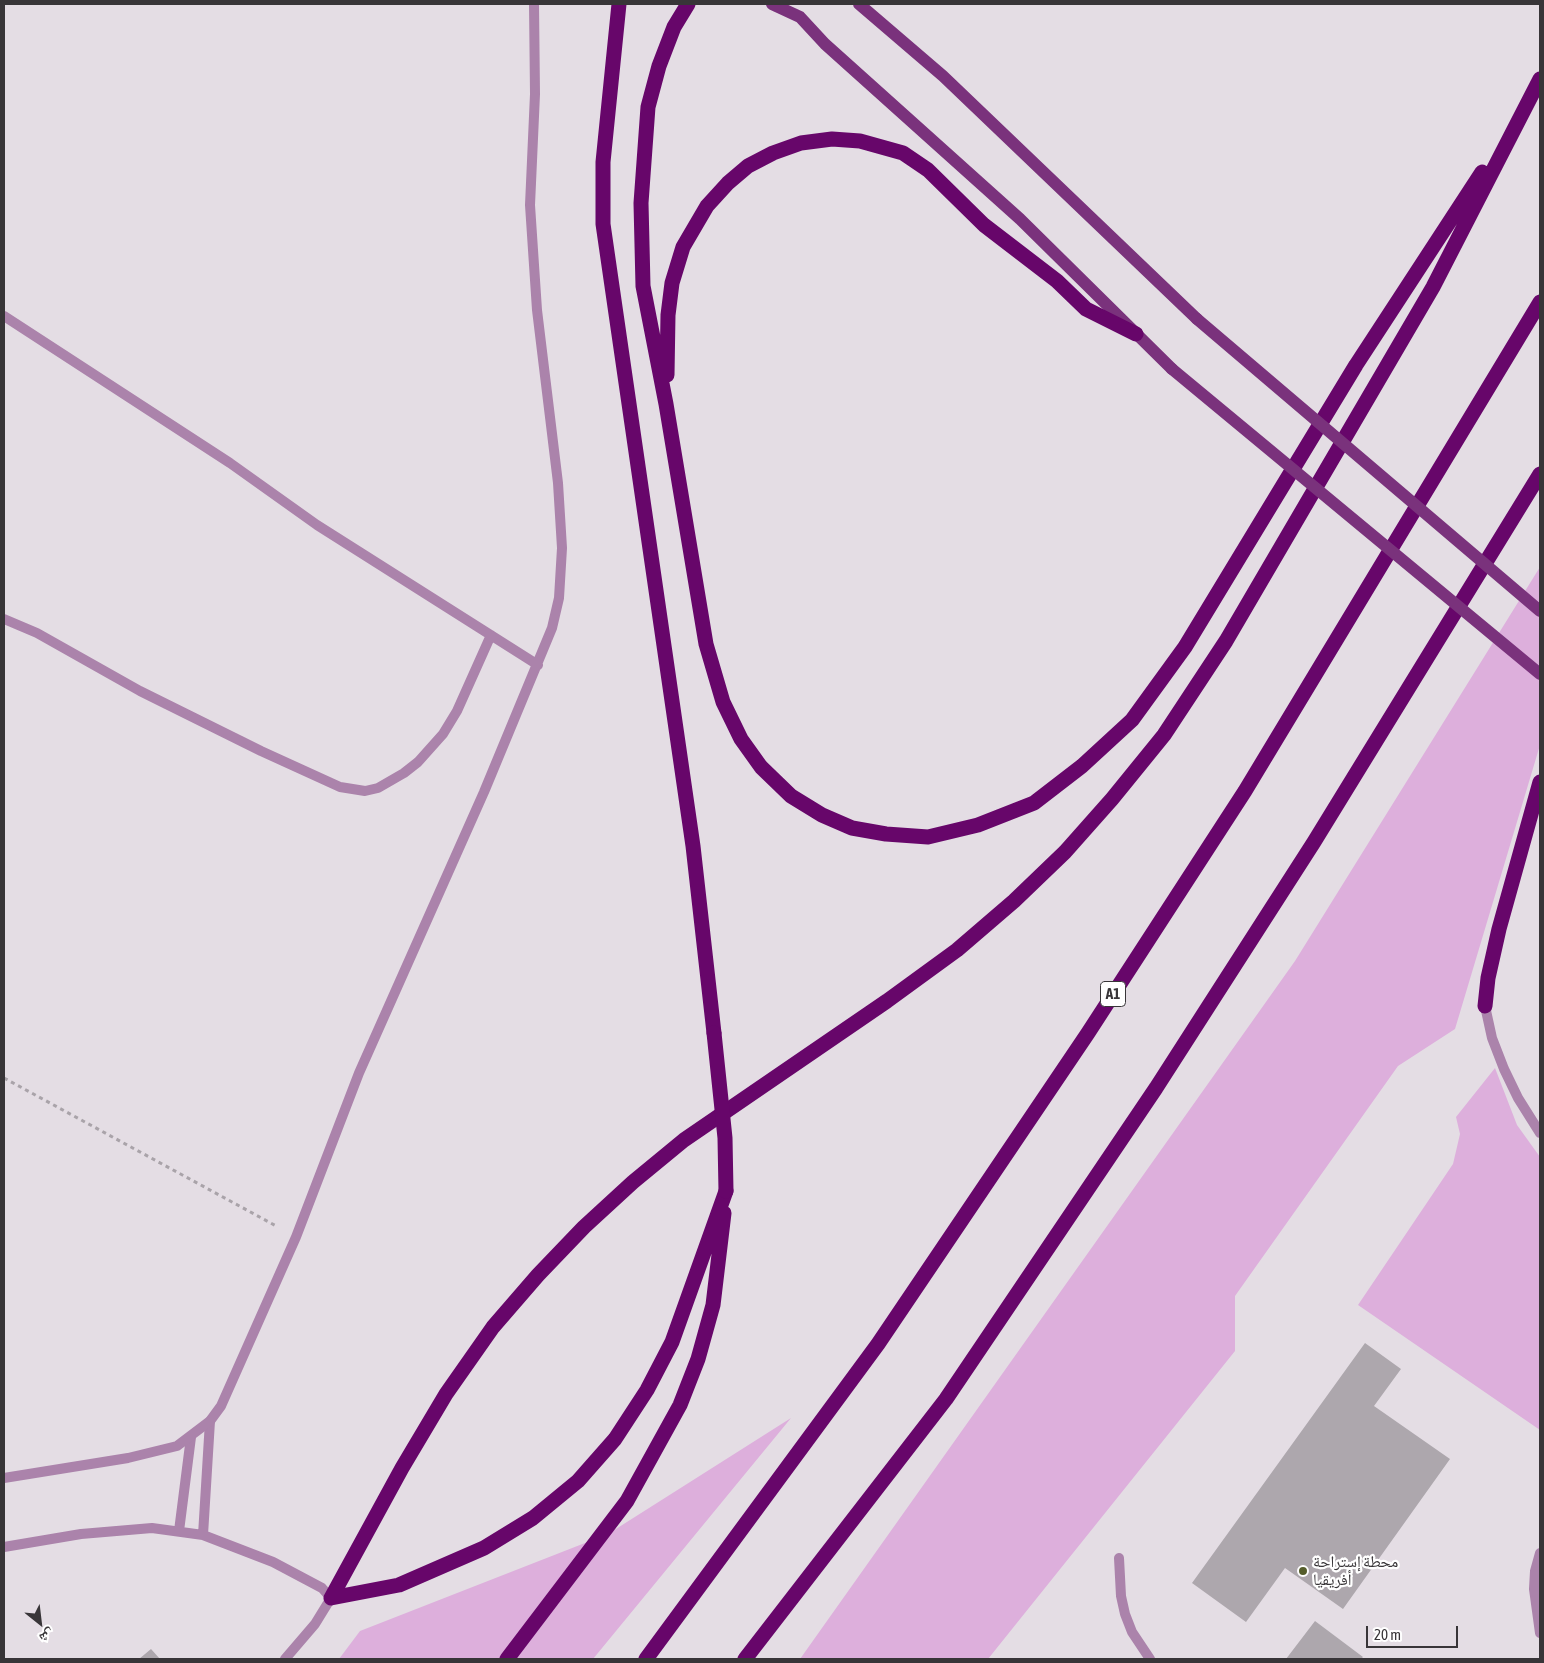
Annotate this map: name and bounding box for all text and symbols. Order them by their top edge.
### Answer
road number: A1 [1100,982,1126,1006]
place label: محطة إستراحة أفريقيا [1313,1552,1398,1590]
marker: محطة إستراحة أفريقيا [1297,1565,1309,1577]
north arrow [15,1598,65,1648]
scale bar [1369,1616,1462,1648]
text: ش [37,1626,58,1647]
text: 20 m [1374,1626,1401,1643]

